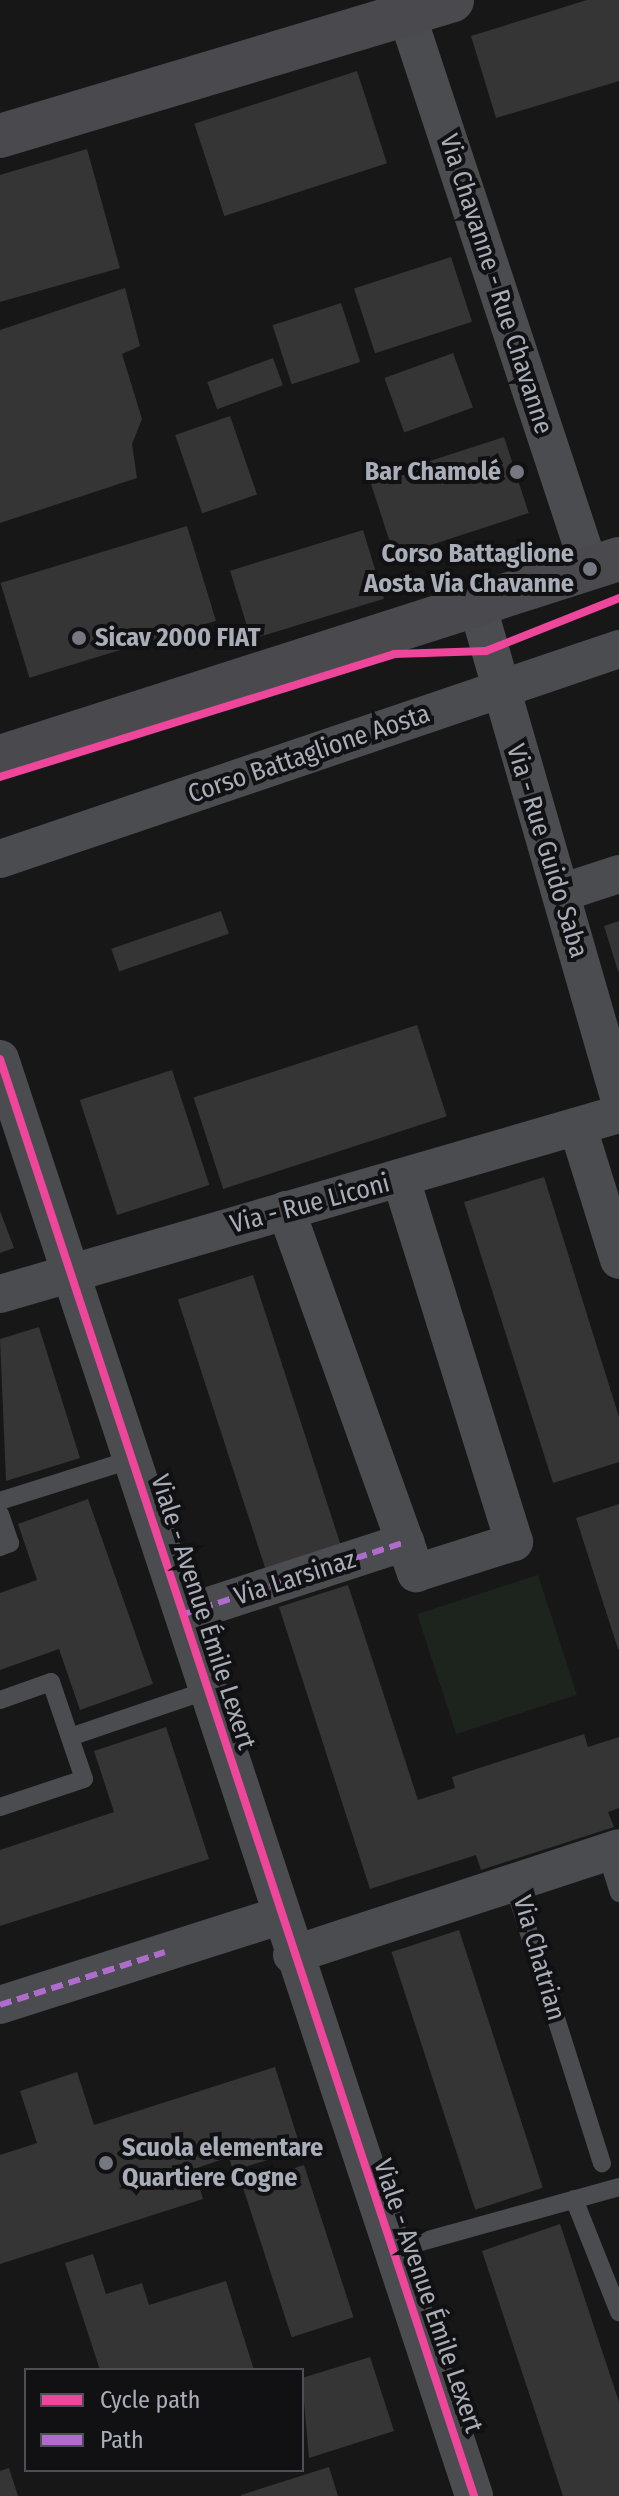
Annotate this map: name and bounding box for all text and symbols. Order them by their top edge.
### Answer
street label: Via Chavanne - Rue Chavanne [433,130,559,438]
place label: Bar Chamolé [365,456,501,488]
marker: Bar Chamolé [508,463,526,481]
place label: Corso Battaglione Aosta Via Chavanne [364,538,574,600]
marker: Corso Battaglione Aosta Via Chavanne [581,560,599,578]
place label: Sicav 2000 FIAT [95,622,261,654]
marker: Sicav 2000 FIAT [70,629,88,647]
street label: Corso Battaglione Aosta [184,698,434,810]
street label: Via - Rue Guido Saba [500,740,594,962]
street label: Via - Rue Liconi [227,1168,393,1240]
street label: Viale - Avenue Émile Lexert [144,1471,262,1753]
street label: Via Larsinaz [230,1544,360,1612]
street label: Via Chatrian [506,1892,572,2024]
place label: Scuola elementare Quartiere Cogne [122,2132,323,2194]
marker: Scuola elementare Quartiere Cogne [97,2154,115,2172]
street label: Viale - Avenue Émile Lexert [366,2155,490,2437]
legend [24,2368,304,2472]
text: Cycle path [100,2386,200,2414]
text: Path [100,2426,144,2454]

